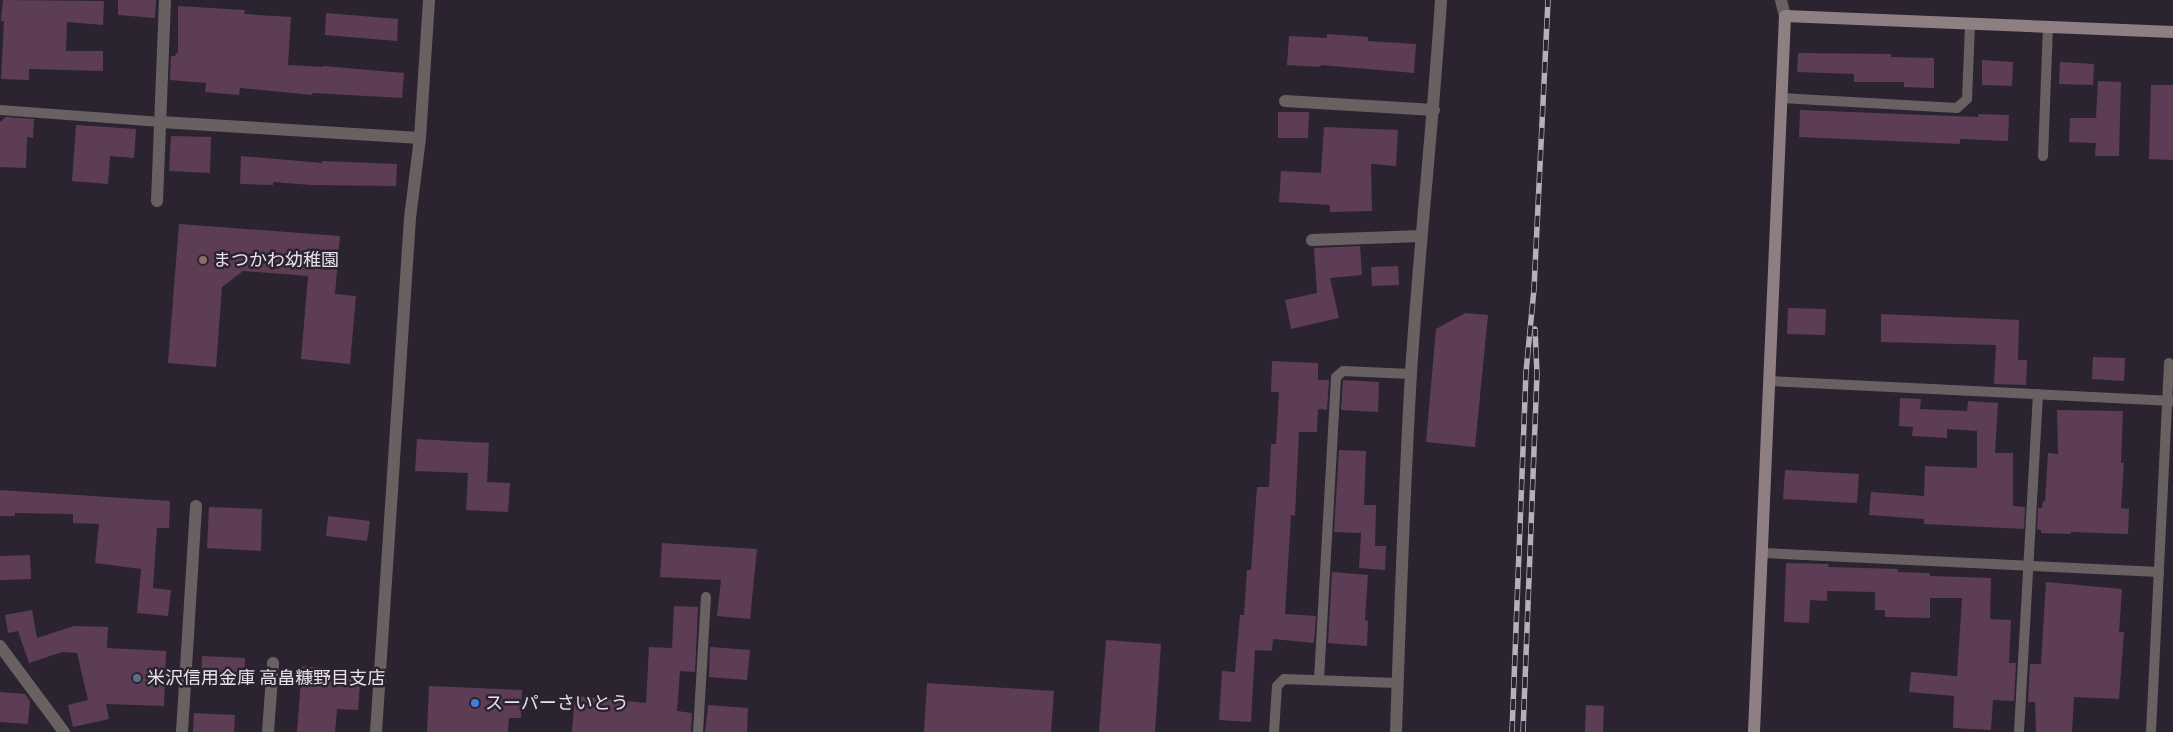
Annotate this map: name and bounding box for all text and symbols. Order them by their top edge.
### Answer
place label: まつかわ幼稚園 [213,250,339,273]
marker: まつかわ幼稚園 [197,254,209,266]
place label: 米沢信用金庫 高畠糠野目支店 [147,668,385,691]
marker: 米沢信用金庫 高畠糠野目支店 [131,672,143,684]
place label: スーパーさいとう [485,693,629,716]
marker: スーパーさいとう [469,697,481,709]

